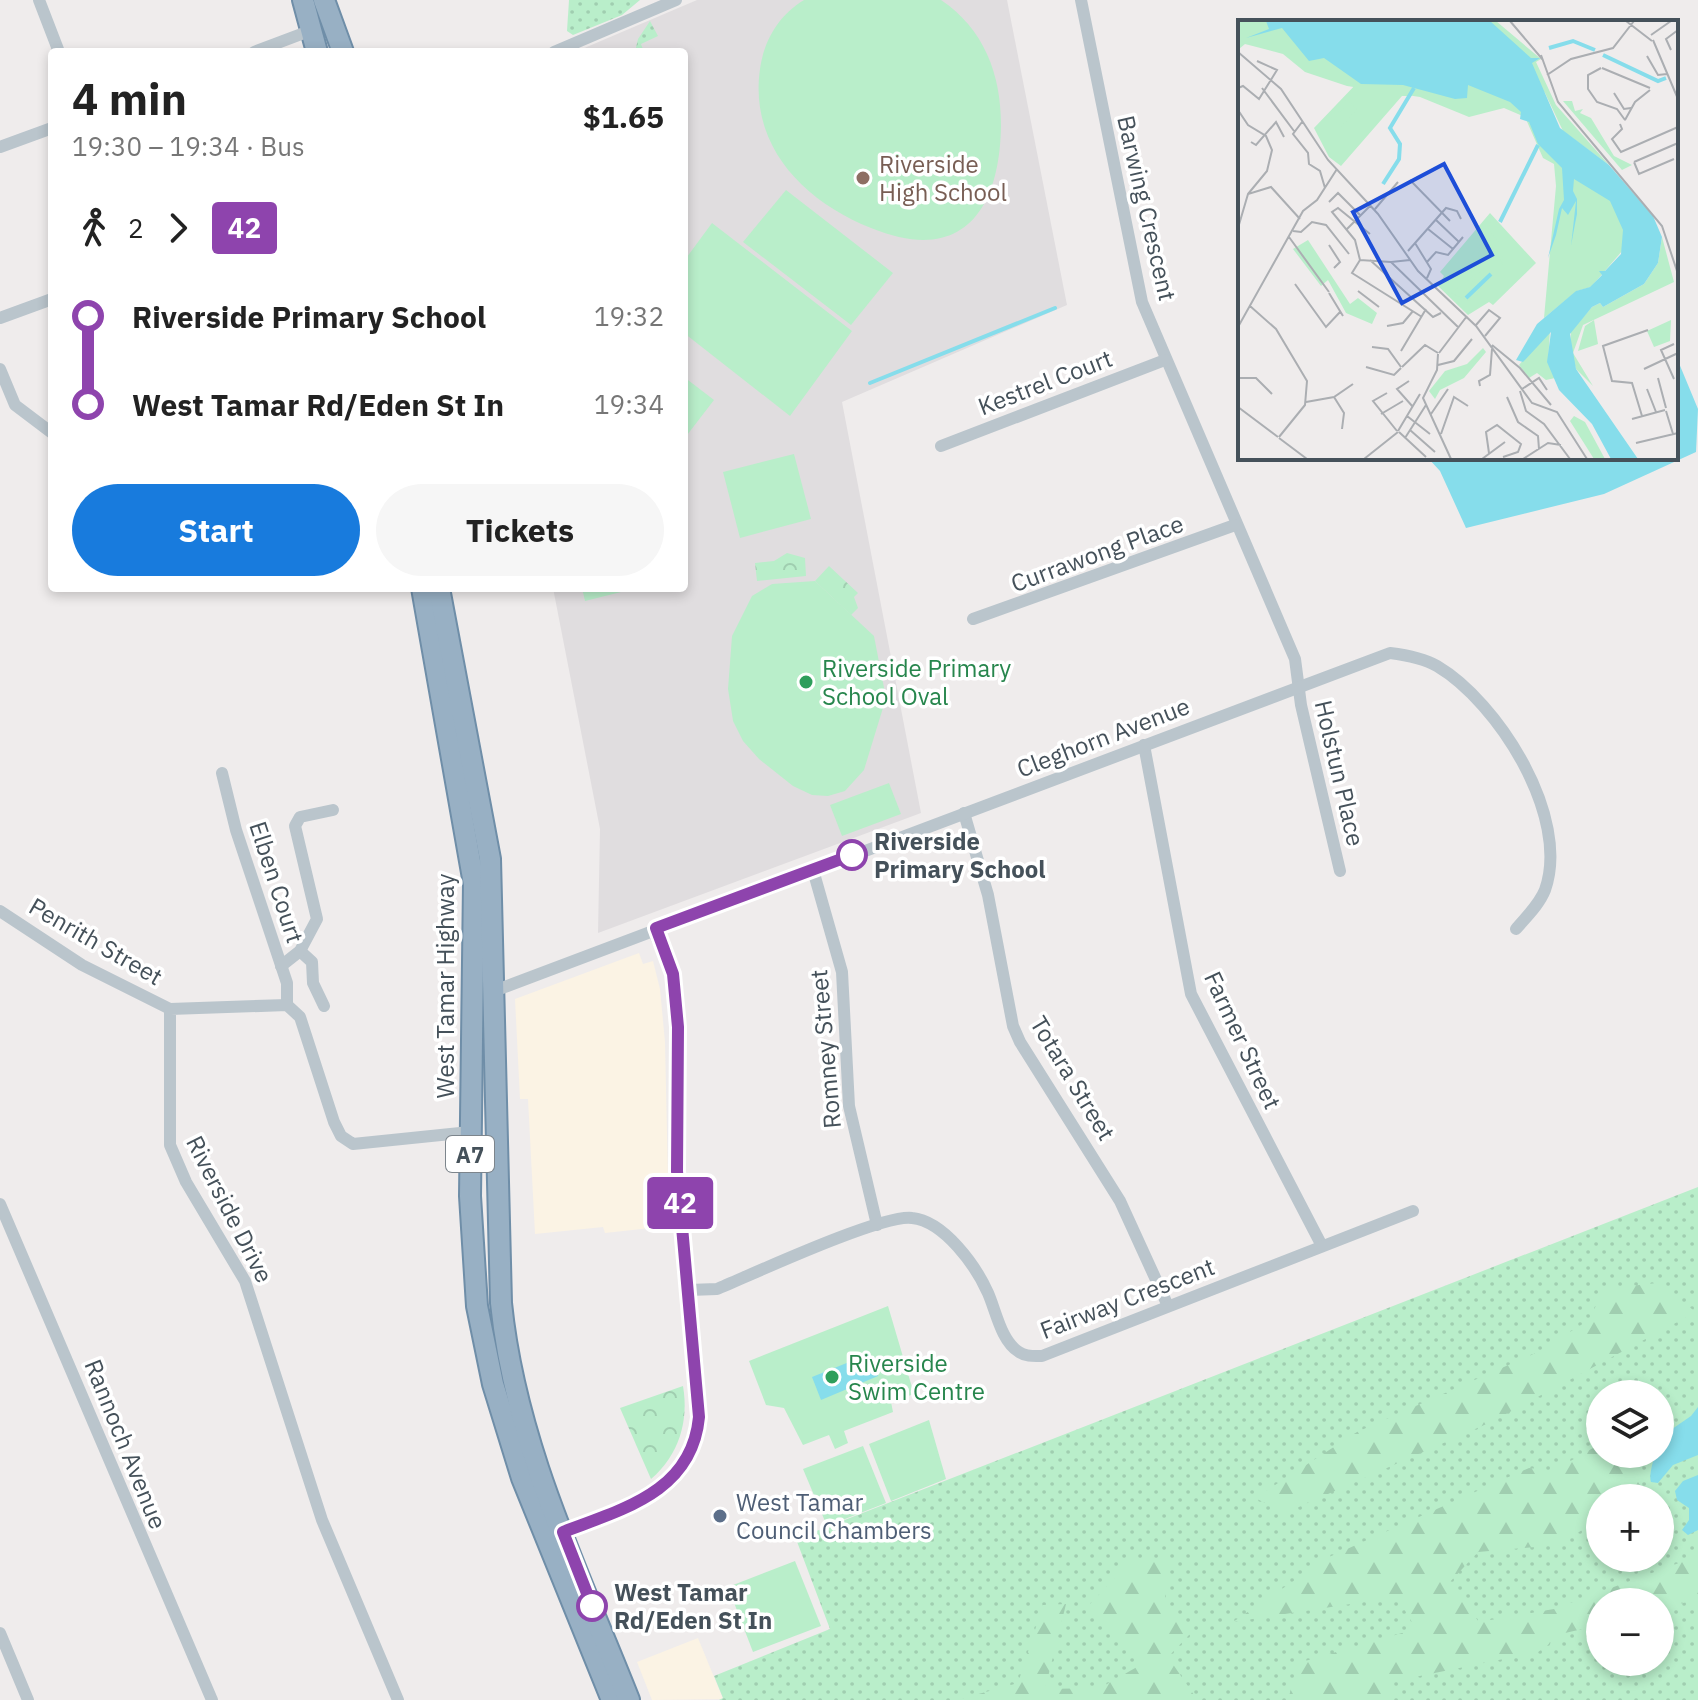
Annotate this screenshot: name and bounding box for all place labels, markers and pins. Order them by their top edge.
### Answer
place label: Riverside High School [879,148,1007,208]
marker: Riverside High School [854,169,872,187]
place label: Riverside Primary School Oval [822,652,1011,712]
marker: Riverside Primary School Oval [797,673,815,691]
place label: Riverside Primary School [874,825,1046,885]
marker: Riverside Primary School [837,840,867,870]
place label: Riverside Swim Centre [848,1347,985,1407]
marker: Riverside Swim Centre [823,1368,841,1386]
place label: West Tamar Council Chambers [736,1486,932,1546]
marker: West Tamar Council Chambers [711,1507,729,1525]
place label: West Tamar Rd/Eden St In [614,1576,772,1636]
marker: West Tamar Rd/Eden St In [577,1591,607,1621]

